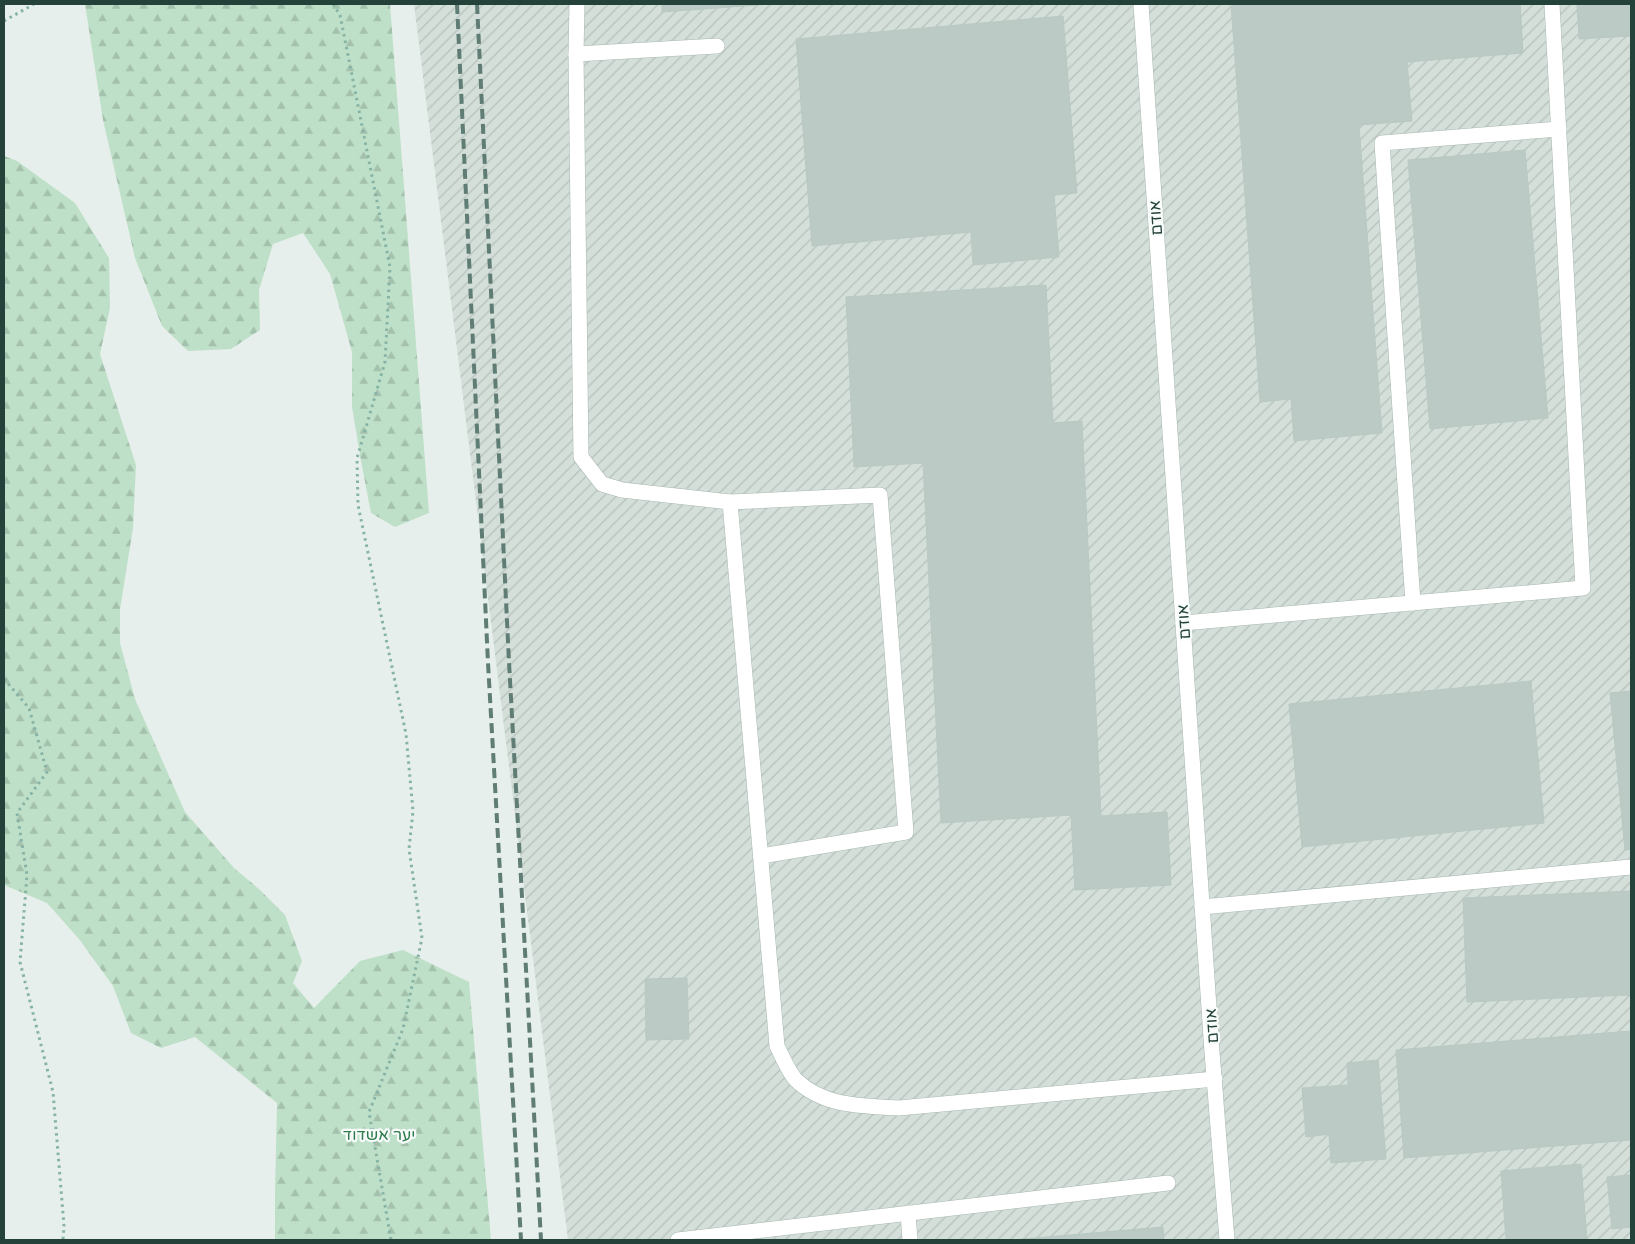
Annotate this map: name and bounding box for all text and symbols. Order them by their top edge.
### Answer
street label: אודם [1145,200,1167,236]
street label: אודם [1173,604,1195,640]
street label: אודם [1201,1008,1223,1044]
park label: יער אשדוד [343,1125,415,1145]

